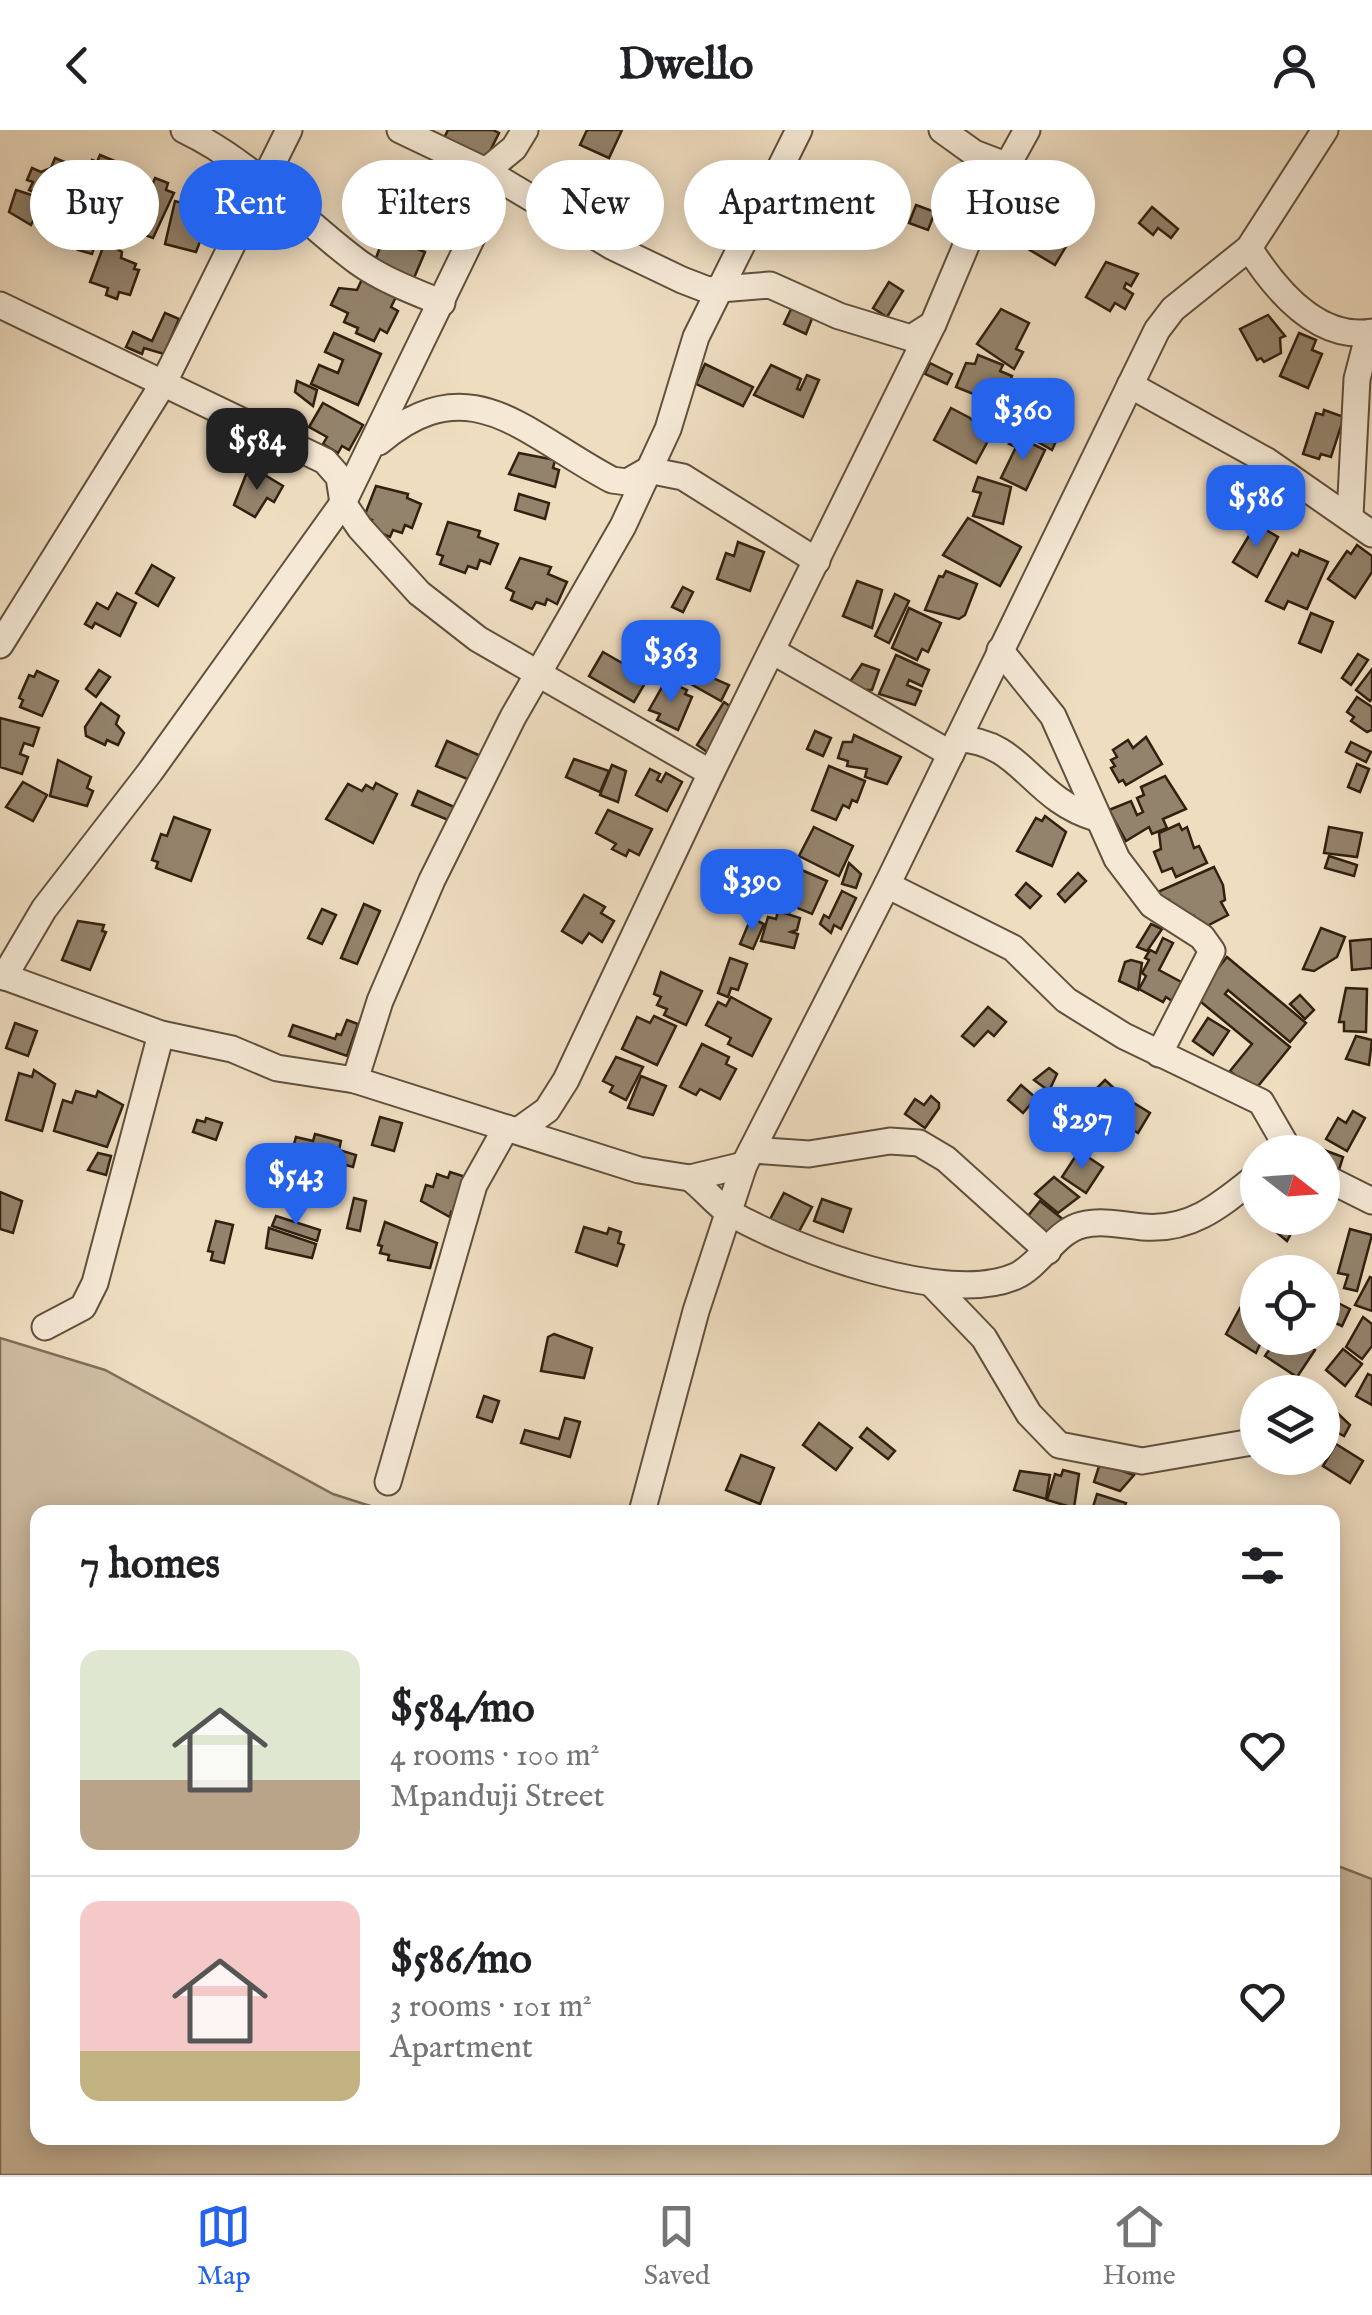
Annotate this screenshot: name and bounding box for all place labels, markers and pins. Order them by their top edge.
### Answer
pin: $360 [964,378,1082,463]
pin: $584 [198,408,316,493]
pin: $586 [1197,465,1315,550]
pin: $363 [612,620,730,705]
pin: $390 [693,849,811,934]
pin: $297 [1023,1087,1141,1172]
pin: $543 [237,1143,355,1228]

